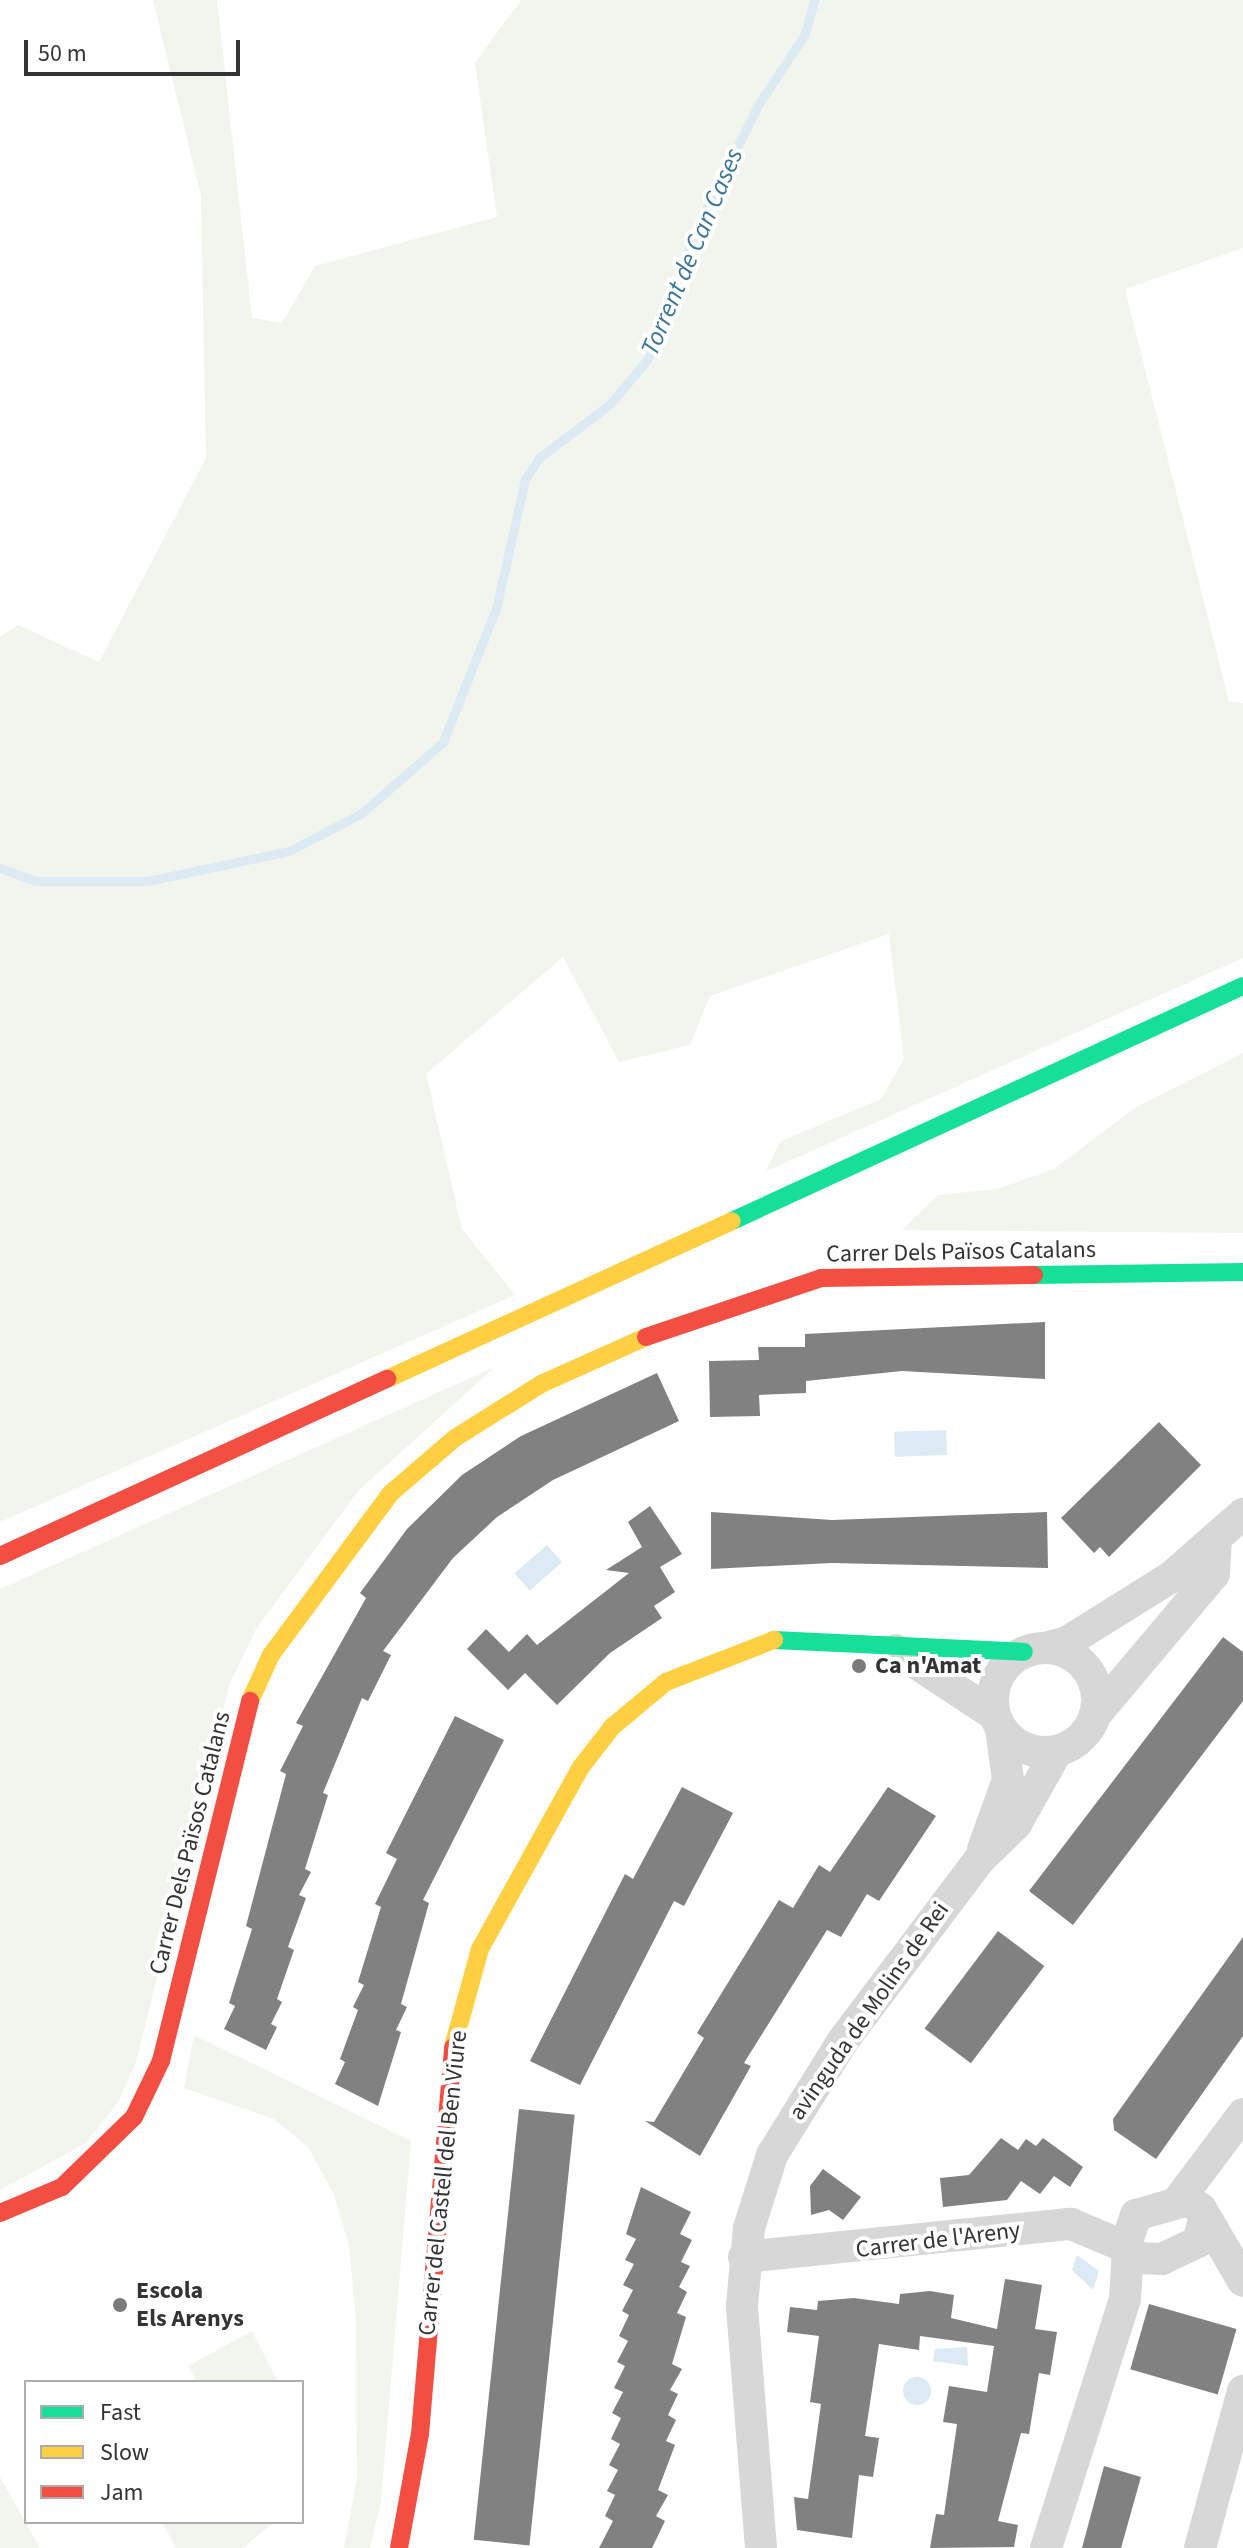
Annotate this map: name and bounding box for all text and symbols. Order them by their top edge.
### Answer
scale bar [28,24,244,74]
text: 50 m [38,36,87,71]
water label: Torrent de Can Cases [634,144,750,360]
street label: Carrer Dels Països Catalans [826,1235,1096,1269]
place label: Ca n'Amat [875,1652,981,1680]
marker: Ca n'Amat [850,1657,868,1675]
street label: Carrer Dels Països Catalans [143,1709,237,1977]
street label: avinguda de Molins de Rei [783,1896,955,2126]
street label: Carrer del Castell del Ben Viure [413,2029,473,2337]
street label: Carrer de l'Areny [854,2216,1022,2264]
place label: Escola Els Arenys [136,2277,244,2333]
marker: Escola Els Arenys [111,2296,129,2314]
legend [24,2380,304,2524]
text: Fast [100,2395,141,2430]
text: Slow [100,2435,149,2470]
text: Jam [100,2475,144,2510]

